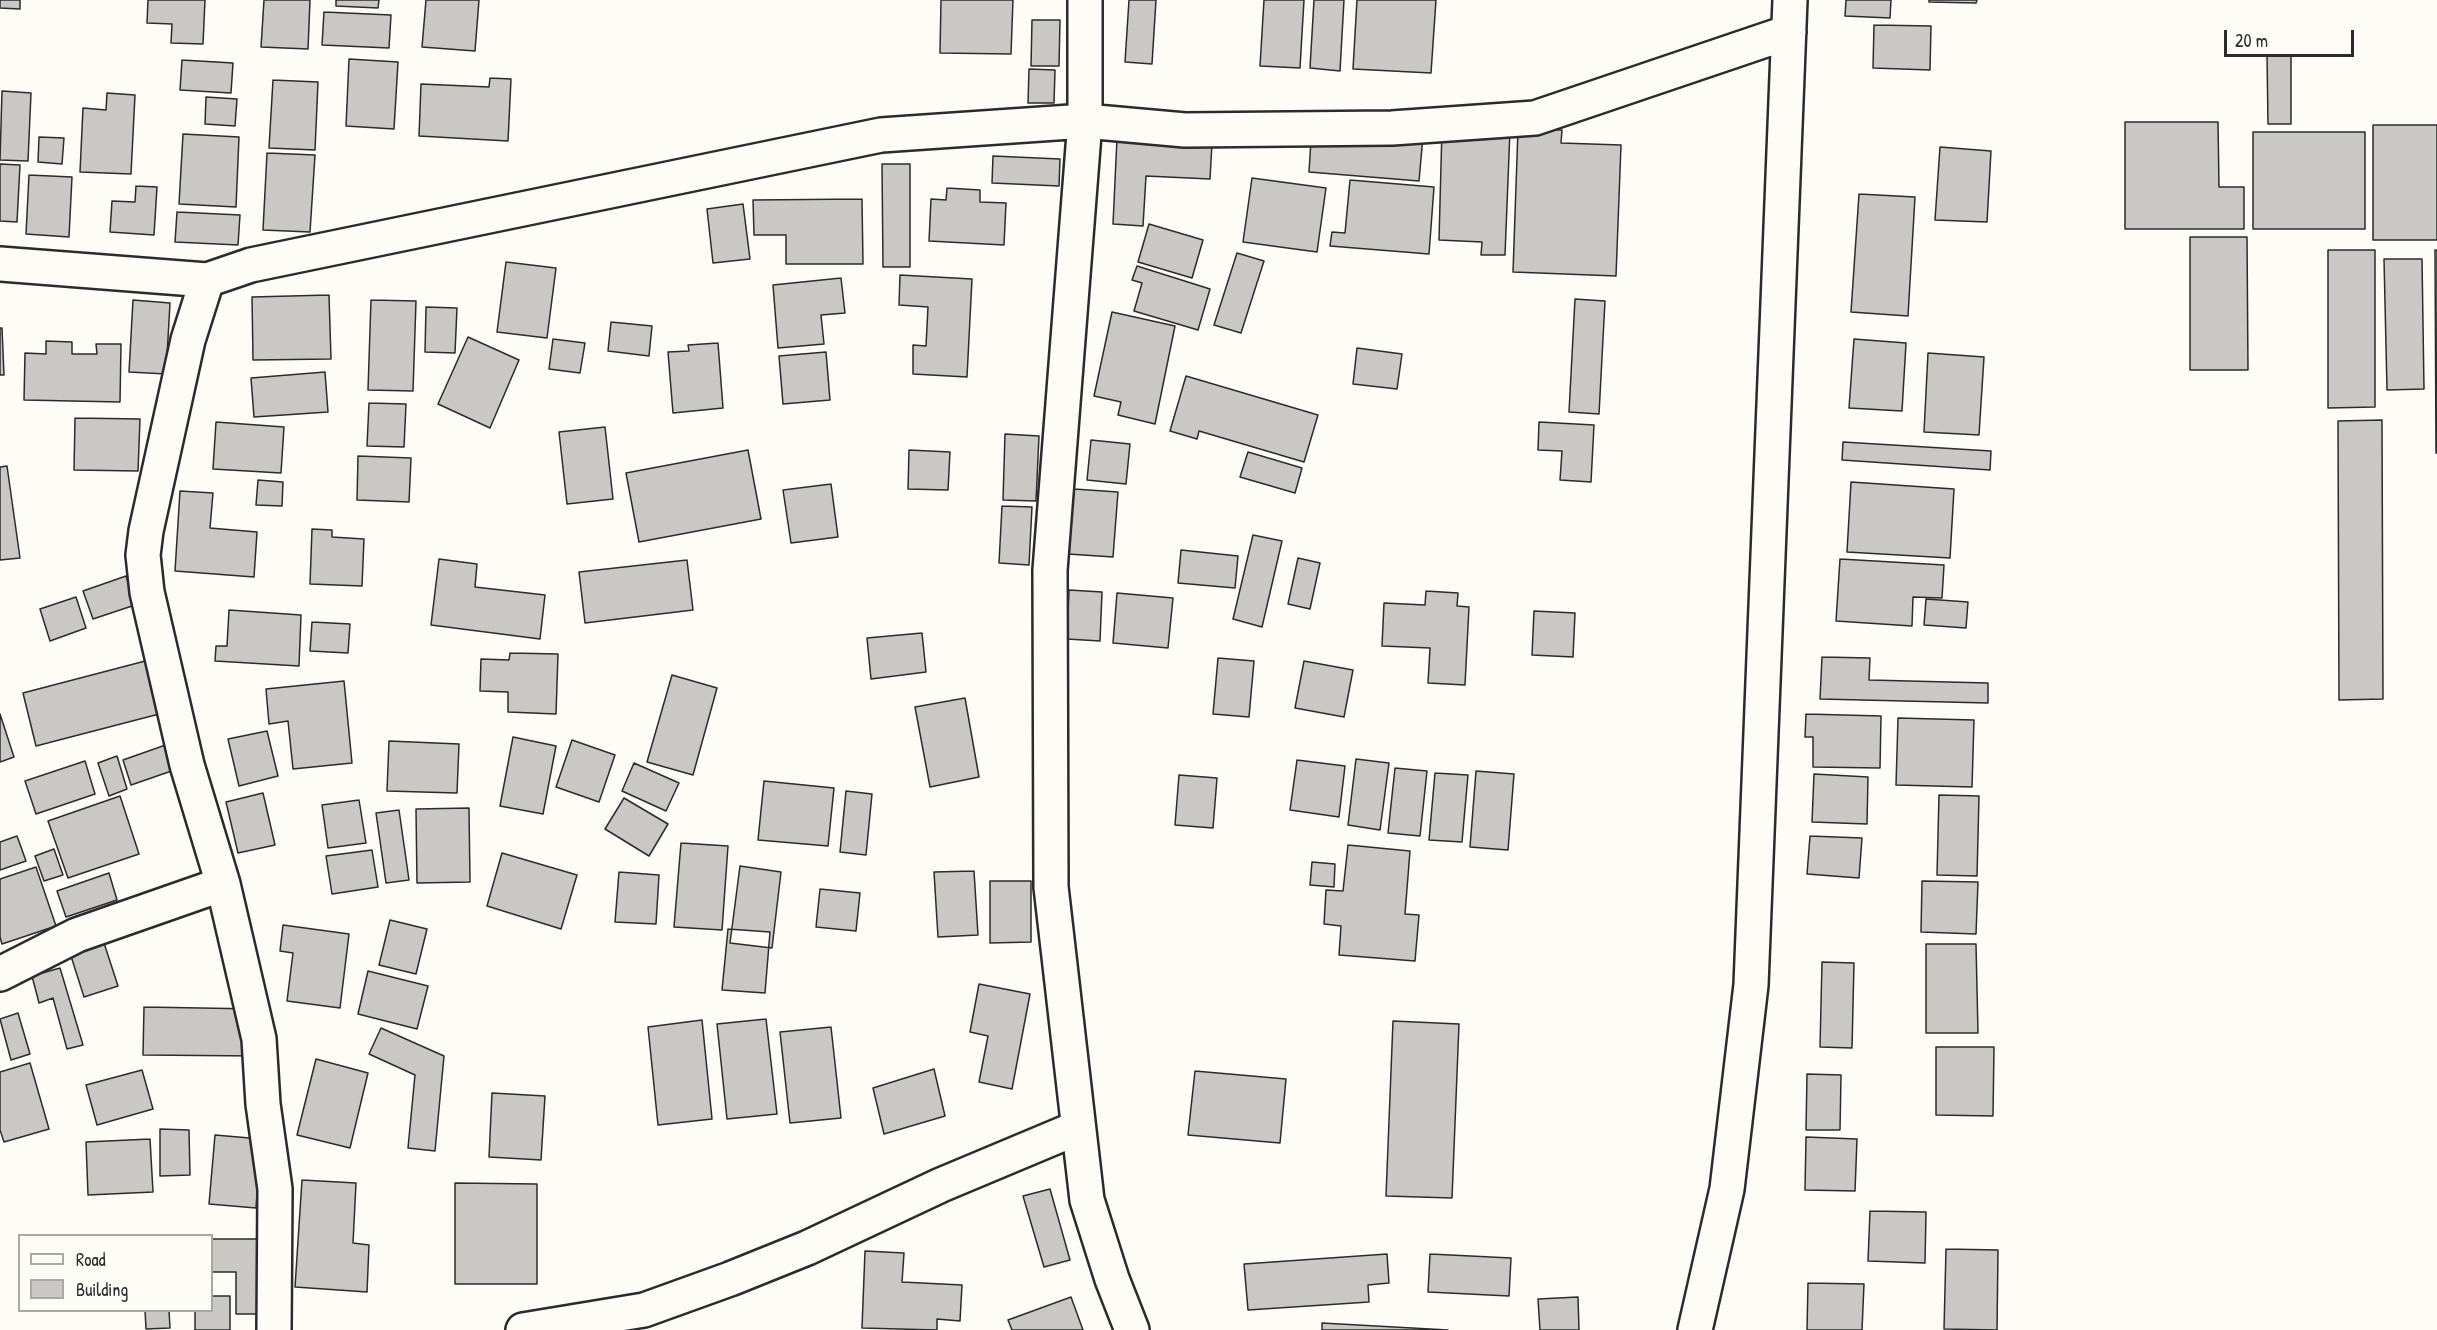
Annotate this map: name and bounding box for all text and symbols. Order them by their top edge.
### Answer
scale bar [2227,18,2358,56]
text: 20 m [2235,28,2268,53]
legend [18,1234,213,1312]
text: Road [76,1247,106,1272]
text: Building [76,1277,128,1302]

